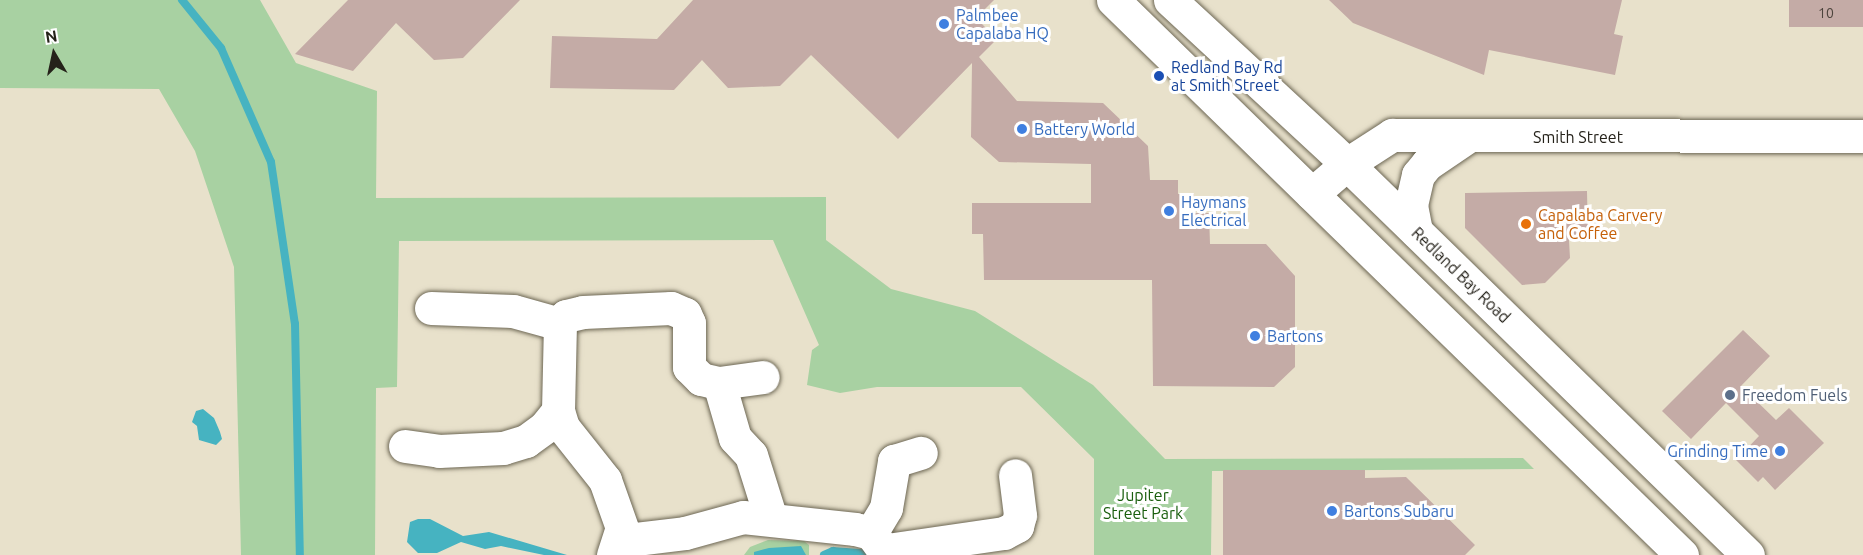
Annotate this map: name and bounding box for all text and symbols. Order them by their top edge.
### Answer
place label: Palmbee Capalaba HQ [956,5,1049,43]
house number: 10 [1818,5,1834,21]
marker: Palmbee Capalaba HQ [937,17,951,31]
north arrow [24,24,84,84]
text: N [44,26,58,46]
place label: Redland Bay Rd at Smith Street [1171,57,1283,95]
marker: Redland Bay Rd at Smith Street [1152,69,1166,83]
place label: Battery World [1034,119,1135,139]
marker: Battery World [1015,122,1029,136]
street label: Smith Street [1533,127,1623,147]
place label: Haymans Electrical [1181,192,1246,230]
marker: Haymans Electrical [1162,204,1176,218]
place label: Capalaba Carvery and Coffee [1538,205,1663,243]
marker: Capalaba Carvery and Coffee [1519,217,1533,231]
street label: Redland Bay Road [1408,223,1514,327]
place label: Bartons [1267,326,1323,346]
marker: Bartons [1248,329,1262,343]
place label: Freedom Fuels [1742,385,1847,405]
marker: Freedom Fuels [1723,388,1737,402]
place label: Grinding Time [1667,441,1768,461]
marker: Grinding Time [1773,444,1787,458]
park label: Jupiter Street Park [1103,485,1183,523]
place label: Bartons Subaru [1344,501,1454,521]
marker: Bartons Subaru [1325,504,1339,518]

